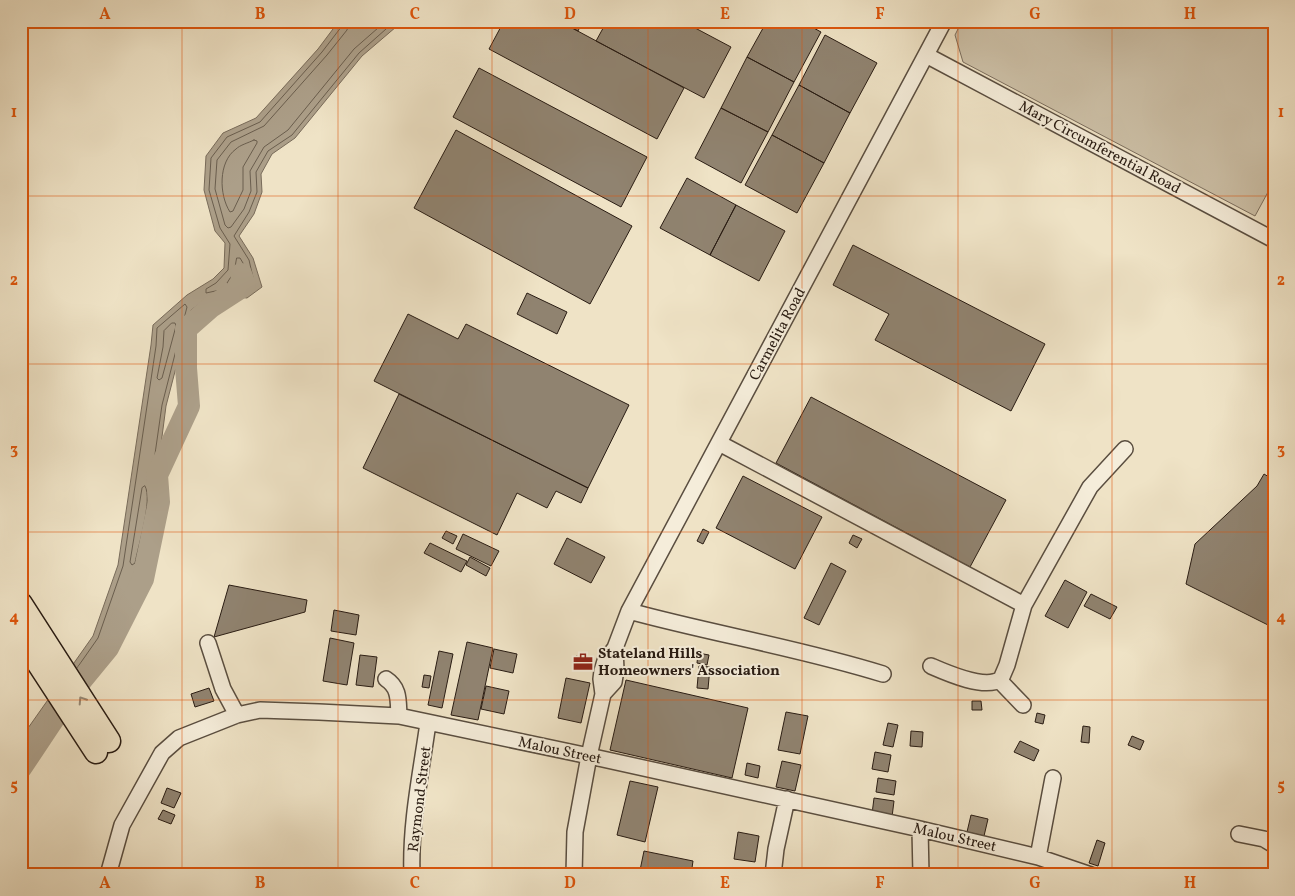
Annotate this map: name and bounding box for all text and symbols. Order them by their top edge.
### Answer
text: A [99,4,111,26]
text: B [255,4,266,26]
text: C [410,4,420,26]
text: D [564,4,576,26]
text: E [720,4,730,26]
text: F [875,4,885,26]
text: G [1029,4,1041,26]
text: H [1184,4,1196,26]
street label: Mary Circumferential Road [1015,97,1184,200]
text: 1 [11,102,17,124]
text: 1 [1278,102,1284,124]
text: 2 [10,270,18,292]
text: 2 [1277,270,1285,292]
street label: Carmelita Road [745,285,812,385]
text: 3 [10,439,18,461]
text: 3 [1277,439,1285,461]
text: 4 [9,607,19,629]
text: 4 [1276,607,1286,629]
place label: Stateland Hills Homeowners' Association [598,644,780,682]
office icon: Stateland Hills Homeowners' Association [572,651,594,673]
one-way arrow [79,696,89,705]
street label: Malou Street [516,732,603,771]
street label: Raymond Street [404,745,437,853]
text: 5 [10,775,18,797]
text: 5 [1277,775,1285,797]
street label: Malou Street [911,819,998,858]
text: A [99,873,111,895]
text: B [255,873,266,895]
text: C [410,873,420,895]
text: D [564,873,576,895]
text: E [720,873,730,895]
text: F [875,873,885,895]
text: G [1029,873,1041,895]
text: H [1184,873,1196,895]

